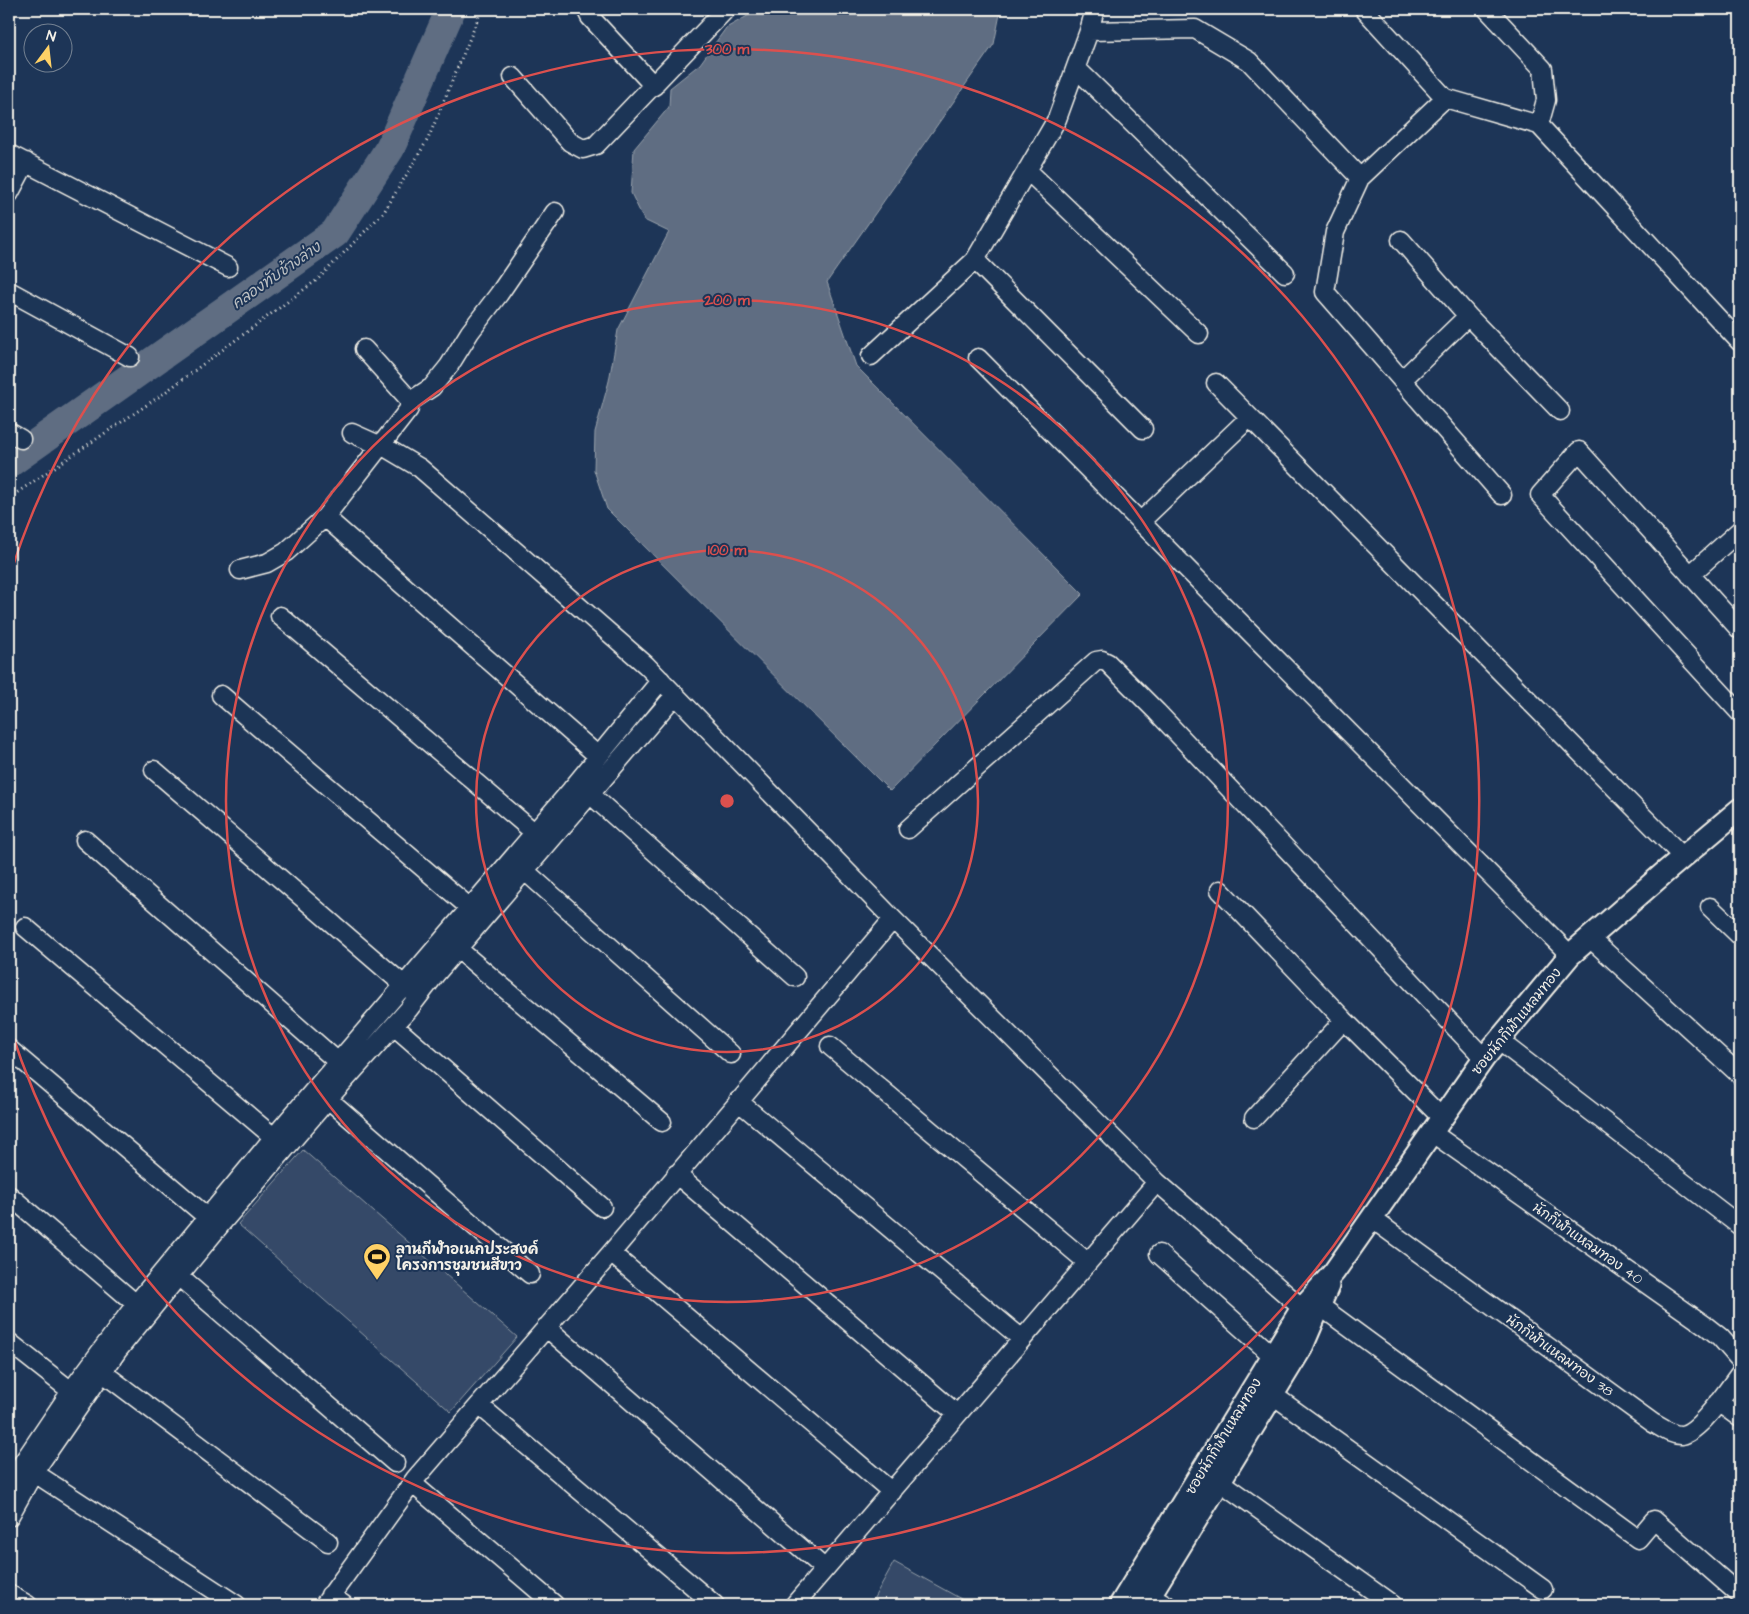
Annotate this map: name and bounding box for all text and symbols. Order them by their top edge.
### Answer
north arrow [22,22,72,72]
text: N [44,26,58,47]
text: 300 m [704,39,749,60]
water label: คลองทับช้างล่าง [228,236,326,314]
text: 200 m [703,290,750,311]
text: 100 m [708,540,747,561]
centre of rings [718,792,736,810]
street label: ซอยนักกีฬาแหลมทอง [1467,964,1566,1080]
street label: นักกีฬาแหลมทอง 40 [1528,1198,1647,1290]
place label: ลานกีฬาอเนกประสงค์ โครงการชุมชนสีขาว [395,1239,539,1276]
sports icon: ลานกีฬาอเนกประสงค์ โครงการชุมชนสีขาว [362,1242,392,1281]
street label: นักกีฬาแหลมทอง 38 [1501,1310,1617,1402]
street label: ซอยนักกีฬาแหลมทอง [1181,1374,1267,1499]

